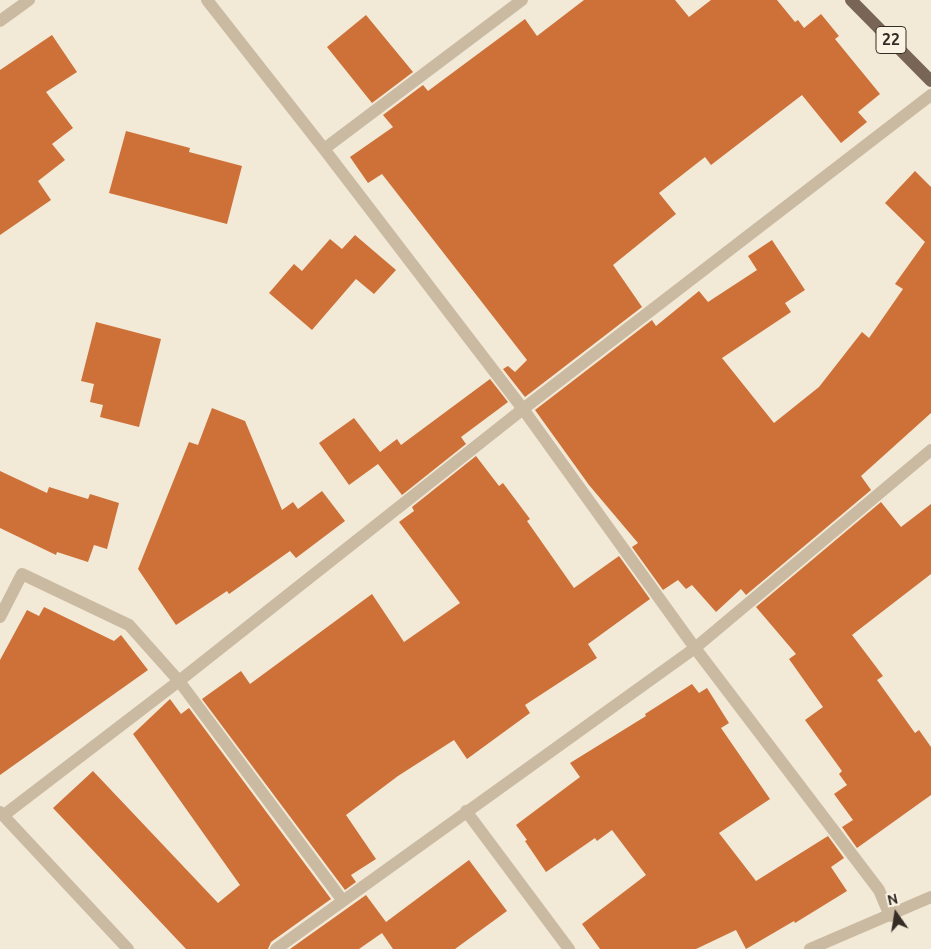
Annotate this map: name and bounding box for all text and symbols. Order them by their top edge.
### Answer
road number: 22 [876,26,906,54]
north arrow [871,889,921,939]
text: N [886,890,900,908]

